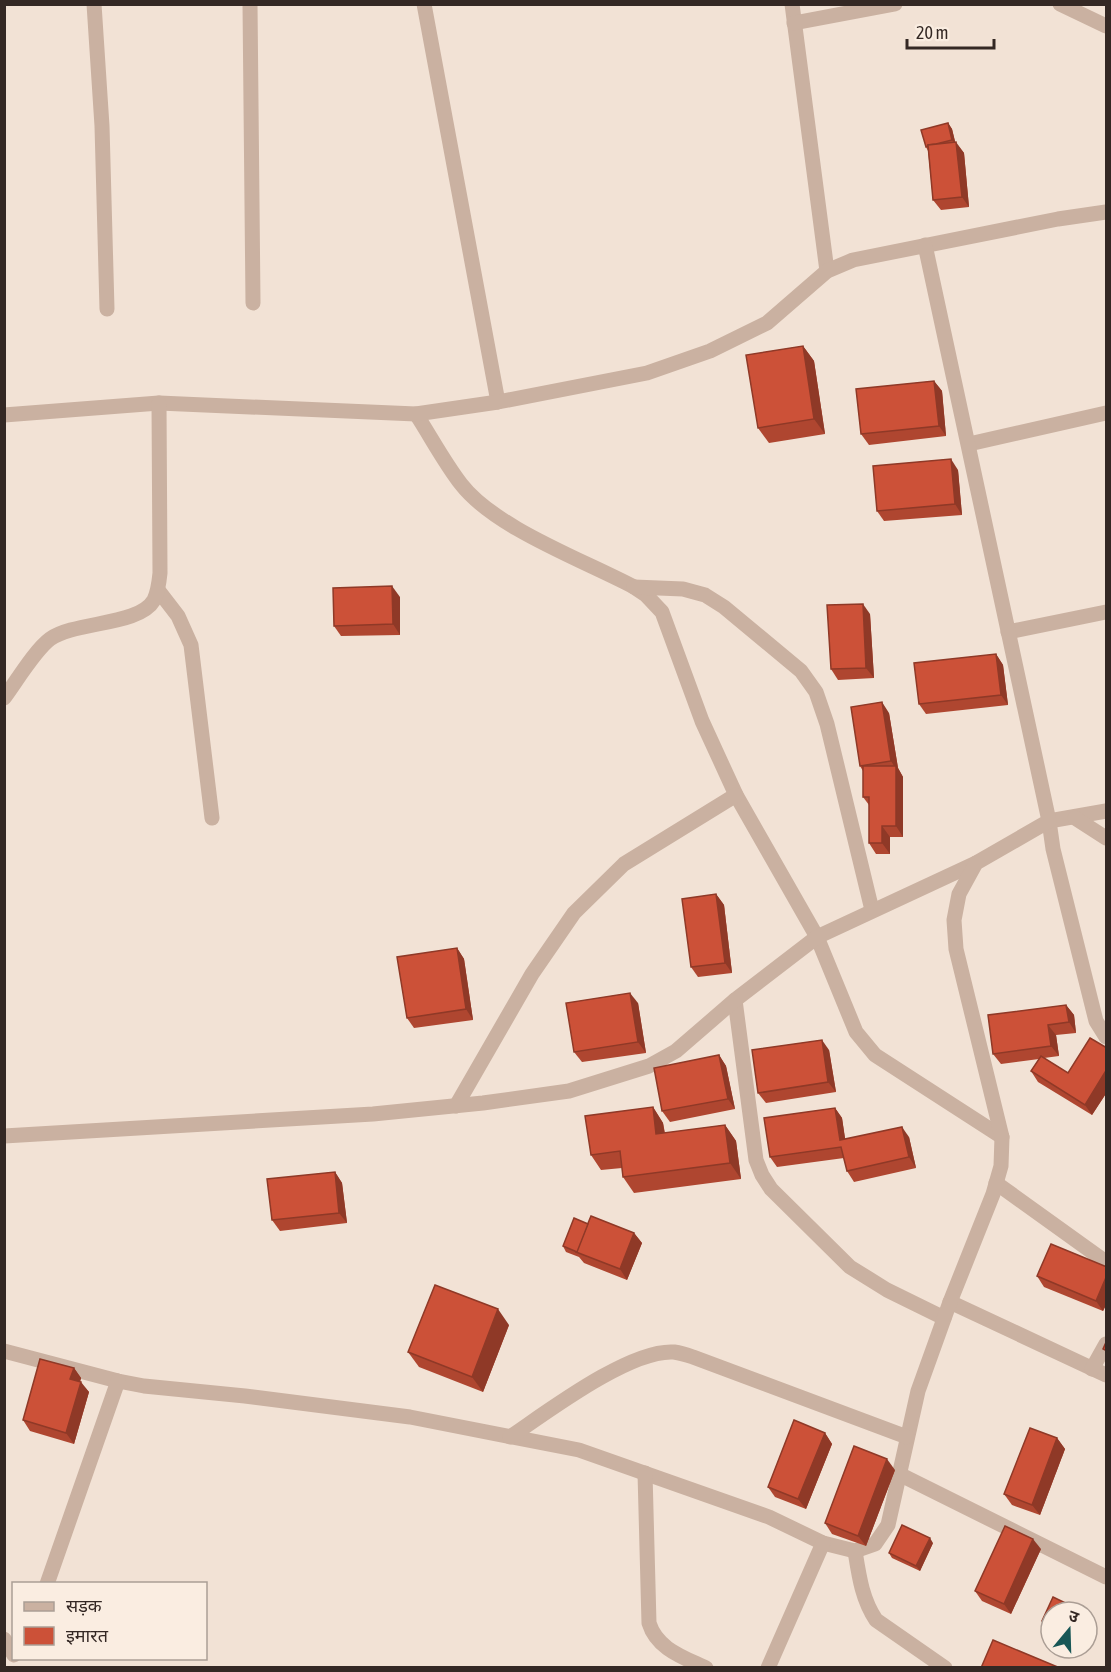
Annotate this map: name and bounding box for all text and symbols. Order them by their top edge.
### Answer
scale bar [907,12,994,50]
text: 20 m [916,22,948,43]
legend [12,1582,207,1660]
text: सड़क [66,1595,103,1616]
north arrow [1039,1600,1099,1660]
text: उ [1067,1606,1082,1626]
text: इमारत [66,1625,109,1646]

